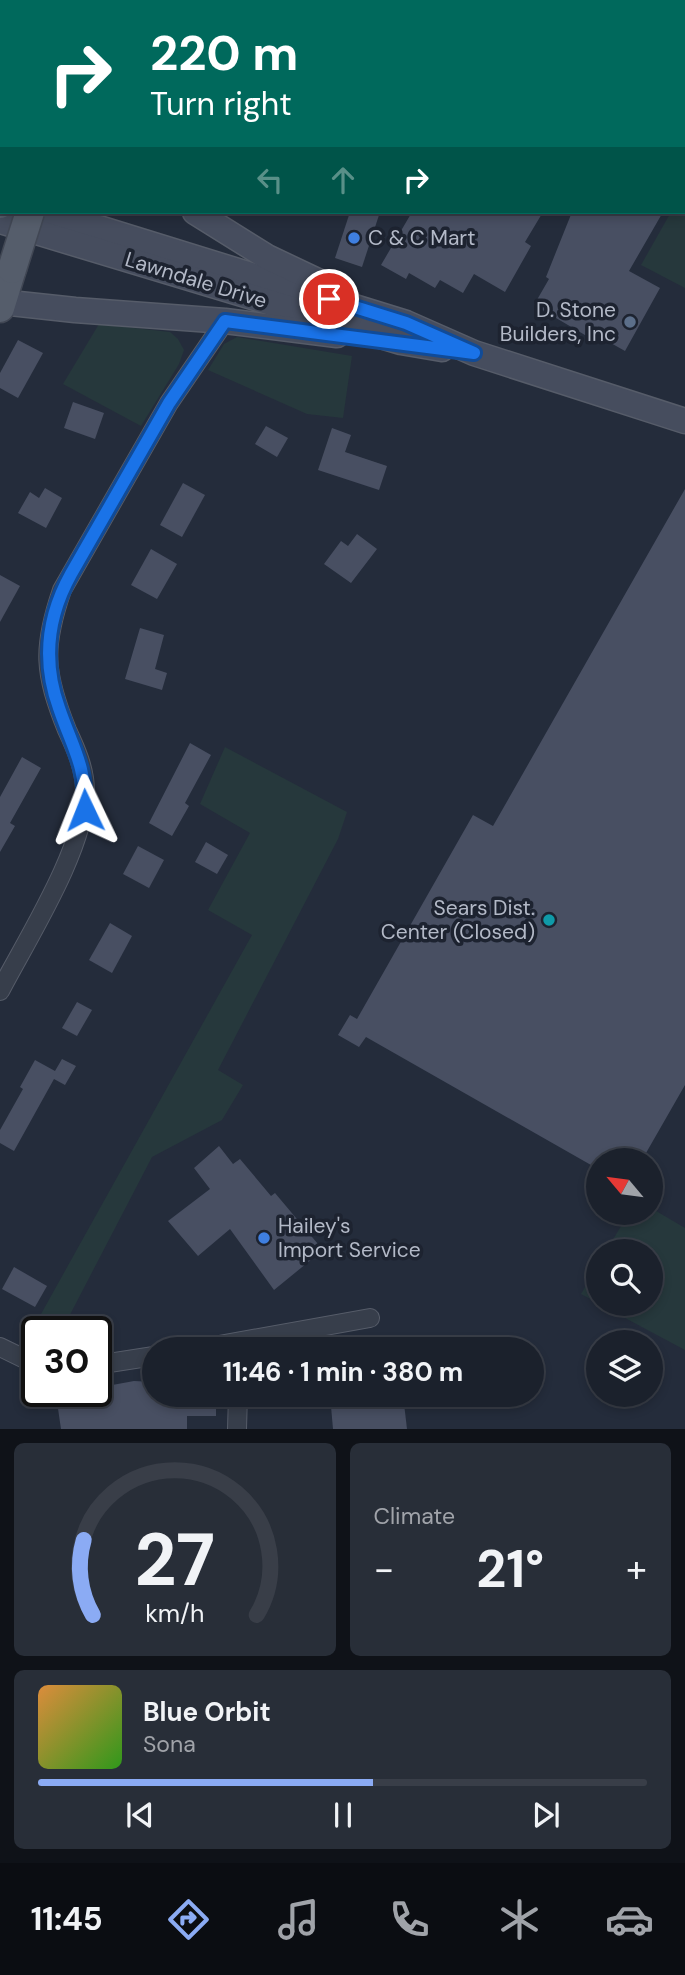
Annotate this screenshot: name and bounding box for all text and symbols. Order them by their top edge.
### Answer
text: 220 m [150,21,298,85]
icon: right [35,28,126,119]
text: Turn right [150,83,292,125]
icon: left [251,161,289,199]
icon: ahead [324,161,362,199]
icon: right [397,161,435,199]
place label: C & C Mart [368,224,475,252]
marker: C & C Mart [346,230,362,246]
street label: Lawndale Drive [122,245,270,315]
pin [299,269,359,329]
icon: arrive [310,280,348,318]
place label: D. Stone Builders, Inc [500,296,616,348]
marker: D. Stone Builders, Inc [622,314,638,330]
position arrow [48,773,122,847]
place label: Sears Dist. Center (Closed) [381,894,535,946]
marker: Sears Dist. Center (Closed) [541,912,557,928]
north arrow [586,1148,663,1225]
map controls [586,1148,663,1407]
place label: Hailey's Import Service [278,1212,421,1264]
marker: Hailey's Import Service [256,1230,272,1246]
button: search [586,1239,663,1316]
speed limit sign: 30 [21,1316,112,1407]
button: layers [586,1330,663,1407]
text: 11:46 · 1 min · 380 m [223,1355,463,1389]
text: Climate [374,1501,455,1531]
text: 27 [134,1514,215,1609]
text: 21° [476,1535,544,1603]
text: − [374,1544,394,1594]
text: + [626,1544,647,1594]
text: km/h [145,1597,204,1630]
text: Blue Orbit [143,1695,271,1729]
text: Sona [143,1729,196,1759]
icon: previous [121,1796,159,1834]
icon: pause [324,1796,362,1834]
icon: next [527,1796,565,1834]
icon: directions [164,1895,213,1944]
icon: music [274,1895,323,1944]
icon: phone [385,1895,434,1944]
icon: climate [495,1895,544,1944]
icon: car [605,1895,654,1944]
text: 11:45 [31,1898,103,1940]

